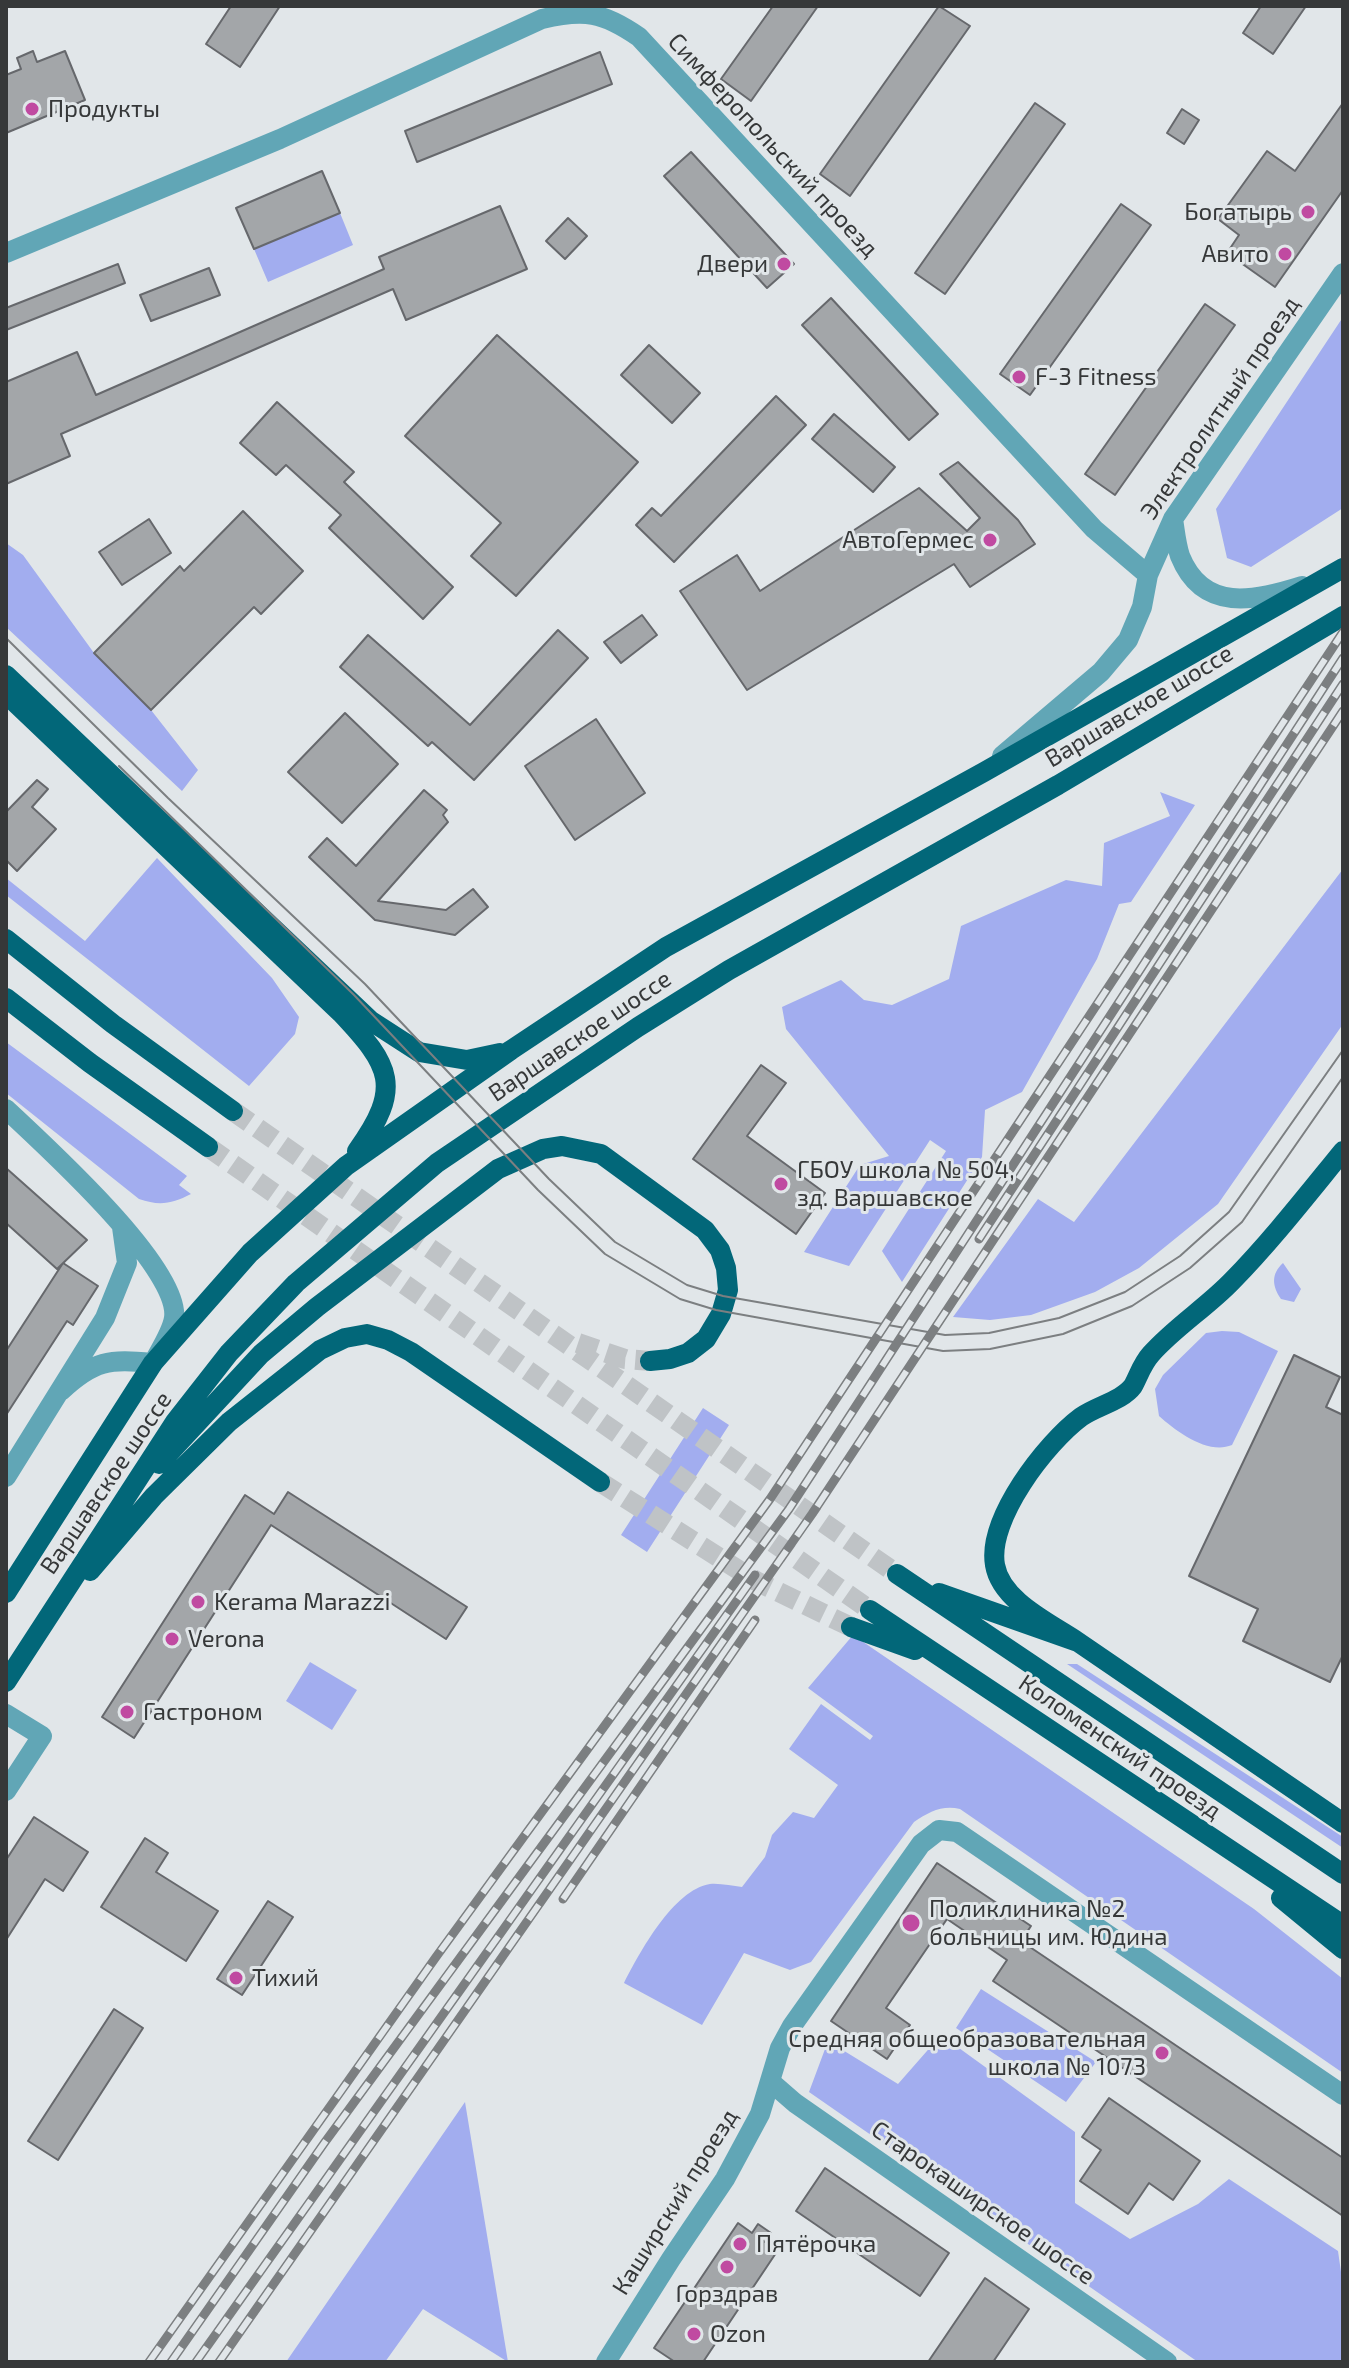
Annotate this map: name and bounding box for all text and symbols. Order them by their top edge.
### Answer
street label: Симферопольский проезд [662,27,884,263]
place label: Продукты [48,95,160,123]
marker: Продукты [23,100,41,118]
place label: Богатырь [1184,198,1292,226]
marker: Богатырь [1299,203,1317,221]
place label: Авито [1201,240,1269,268]
marker: Авито [1276,245,1294,263]
place label: Двери [697,250,768,278]
marker: Двери [775,255,793,273]
street label: Электролитный проезд [1135,291,1305,525]
place label: F-3 Fitness [1035,363,1156,391]
marker: F-3 Fitness [1010,368,1028,386]
place label: АвтоГермес [842,526,974,554]
marker: АвтоГермес [981,531,999,549]
street label: Варшавское шоссе [1040,639,1238,773]
street label: Варшавское шоссе [483,964,677,1108]
place label: ГБОУ школа № 504, зд. Варшавское [797,1156,1015,1212]
marker: ГБОУ школа № 504, зд. Варшавское [772,1175,790,1193]
street label: Варшавское шоссе [34,1386,178,1580]
place label: Kerama Marazzi [214,1588,391,1616]
marker: Kerama Marazzi [189,1593,207,1611]
place label: Verona [188,1625,265,1653]
marker: Verona [163,1630,181,1648]
street label: Коломенский проезд [1013,1668,1227,1826]
place label: Гастроном [143,1698,263,1726]
marker: Гастроном [118,1703,136,1721]
place label: Поликлиника №2 больницы им. Юдина [929,1895,1167,1951]
marker: Поликлиника №2 больницы им. Юдина [900,1912,922,1934]
place label: Тихий [252,1964,319,1992]
marker: Тихий [227,1969,245,1987]
place label: Средняя общеобразовательная школа № 1073 [788,2025,1146,2081]
marker: Средняя общеобразовательная школа № 1073 [1153,2044,1171,2062]
street label: Каширский проезд [606,2104,744,2300]
street label: Старокаширское шоссе [866,2115,1100,2291]
place label: Пятёрочка [756,2230,876,2258]
marker: Пятёрочка [731,2235,749,2253]
marker: Горздрав [718,2258,736,2276]
place label: Горздрав [676,2280,778,2308]
place label: Ozon [710,2320,766,2348]
marker: Ozon [685,2325,703,2343]

